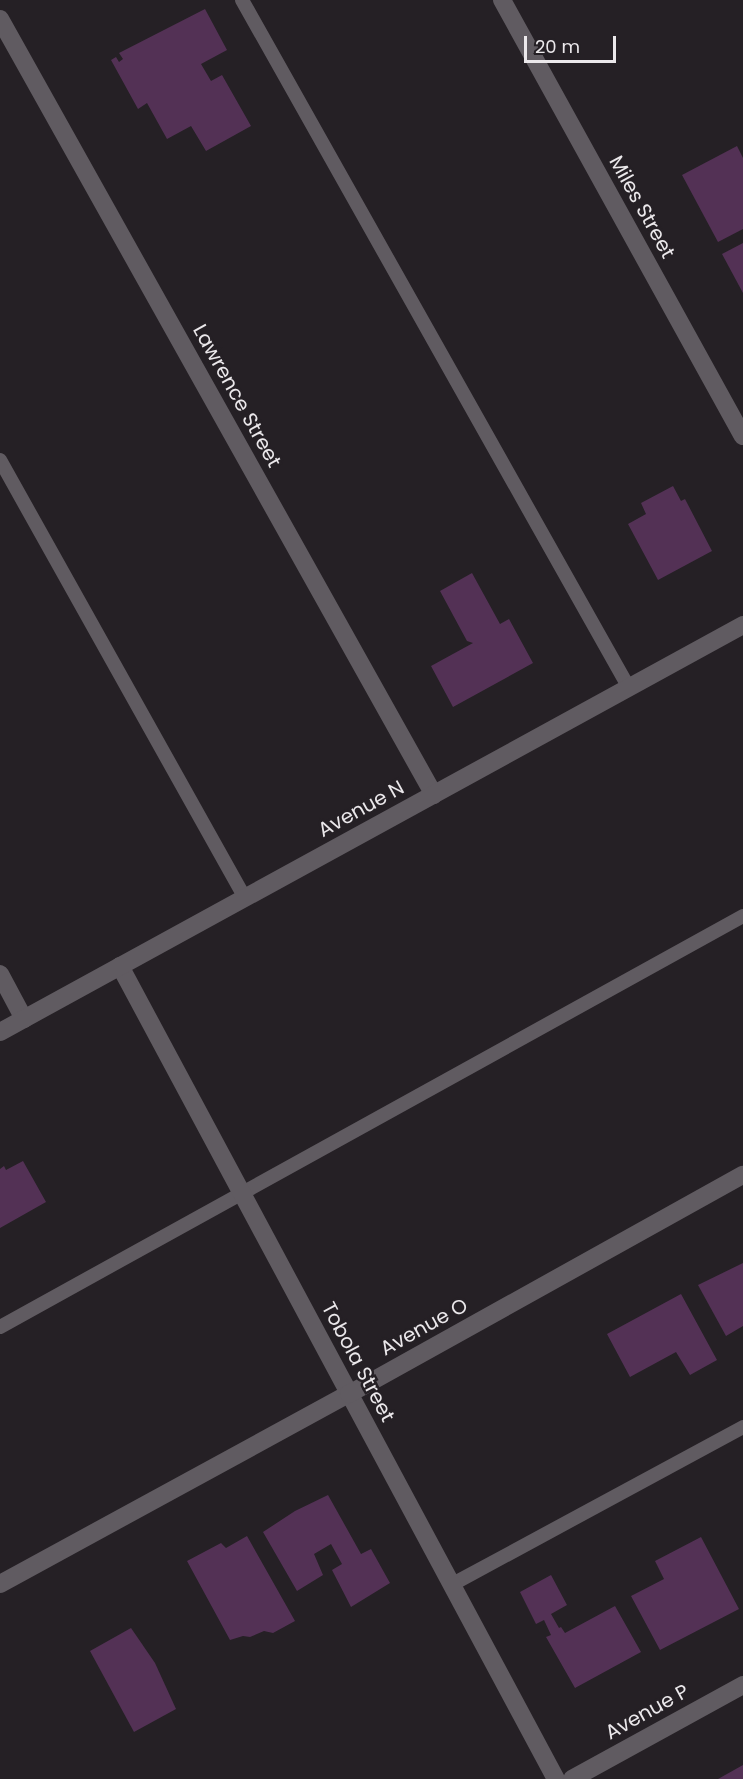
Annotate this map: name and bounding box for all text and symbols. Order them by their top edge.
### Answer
scale bar [527,24,618,62]
text: 20 m [535,34,580,59]
street label: Miles Street [604,151,680,263]
street label: Lawrence Street [188,320,286,472]
street label: Avenue N [314,776,408,842]
street label: Avenue O [376,1293,472,1361]
street label: Tobola Street [316,1298,400,1426]
street label: Avenue P [601,1679,693,1745]

